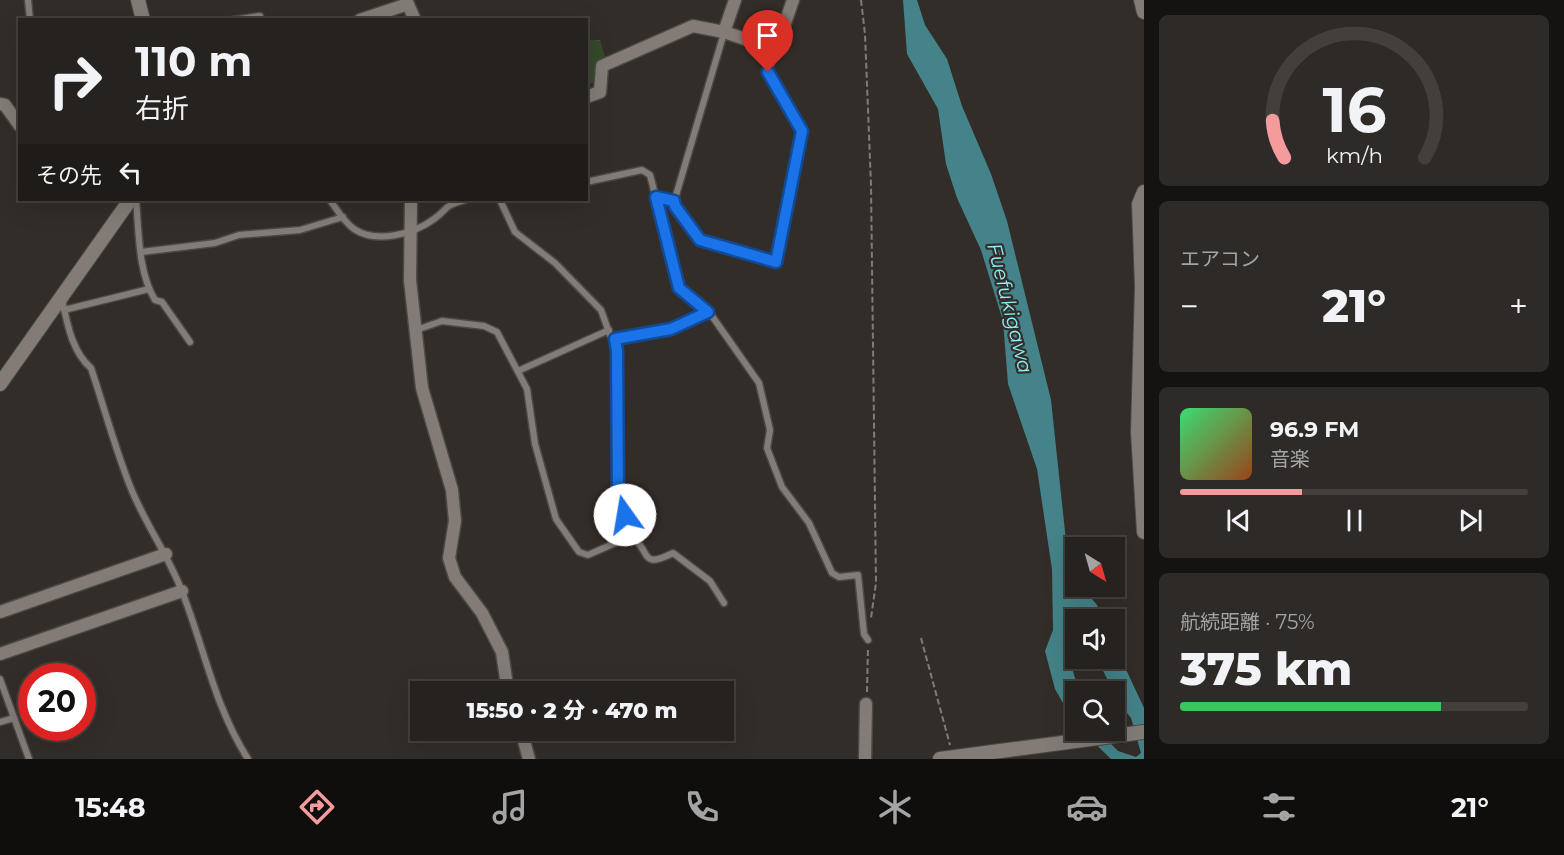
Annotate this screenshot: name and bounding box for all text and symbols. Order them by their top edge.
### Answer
pin [742,10,793,72]
icon: arrive [751,19,784,52]
text: 110 m [135,35,252,87]
icon: right [36,42,114,120]
text: 16 [1322,72,1386,148]
text: 右折 [135,92,189,125]
text: km/h [1325,142,1383,168]
icon: left [114,156,147,189]
text: その先 [36,162,102,189]
water label: Fuefukigawa [982,240,1038,376]
text: エアコン [1180,247,1260,271]
text: 21° [1322,278,1386,333]
text: − [1180,286,1199,326]
text: + [1509,286,1528,326]
text: 96.9 FM [1270,416,1359,443]
text: 音楽 [1270,447,1310,471]
position arrow [593,483,657,547]
icon: previous [1222,504,1255,537]
icon: pause [1338,504,1371,537]
icon: next [1454,504,1487,537]
north arrow [1065,537,1125,597]
map controls [1065,537,1125,741]
button: sound [1065,609,1125,669]
text: 航続距離 · 75% [1180,610,1315,634]
text: 375 km [1180,641,1352,696]
speed limit sign: 20 [18,663,96,741]
button: search [1065,681,1125,741]
text: 15:50 · 2 分 · 470 m [467,697,677,724]
icon: directions [296,786,338,828]
icon: music [489,786,531,828]
icon: phone [681,786,723,828]
icon: climate [874,786,916,828]
icon: car [1066,786,1108,828]
icon: filters [1258,786,1300,828]
text: 15:48 [75,791,146,824]
text: 21° [1451,791,1489,824]

